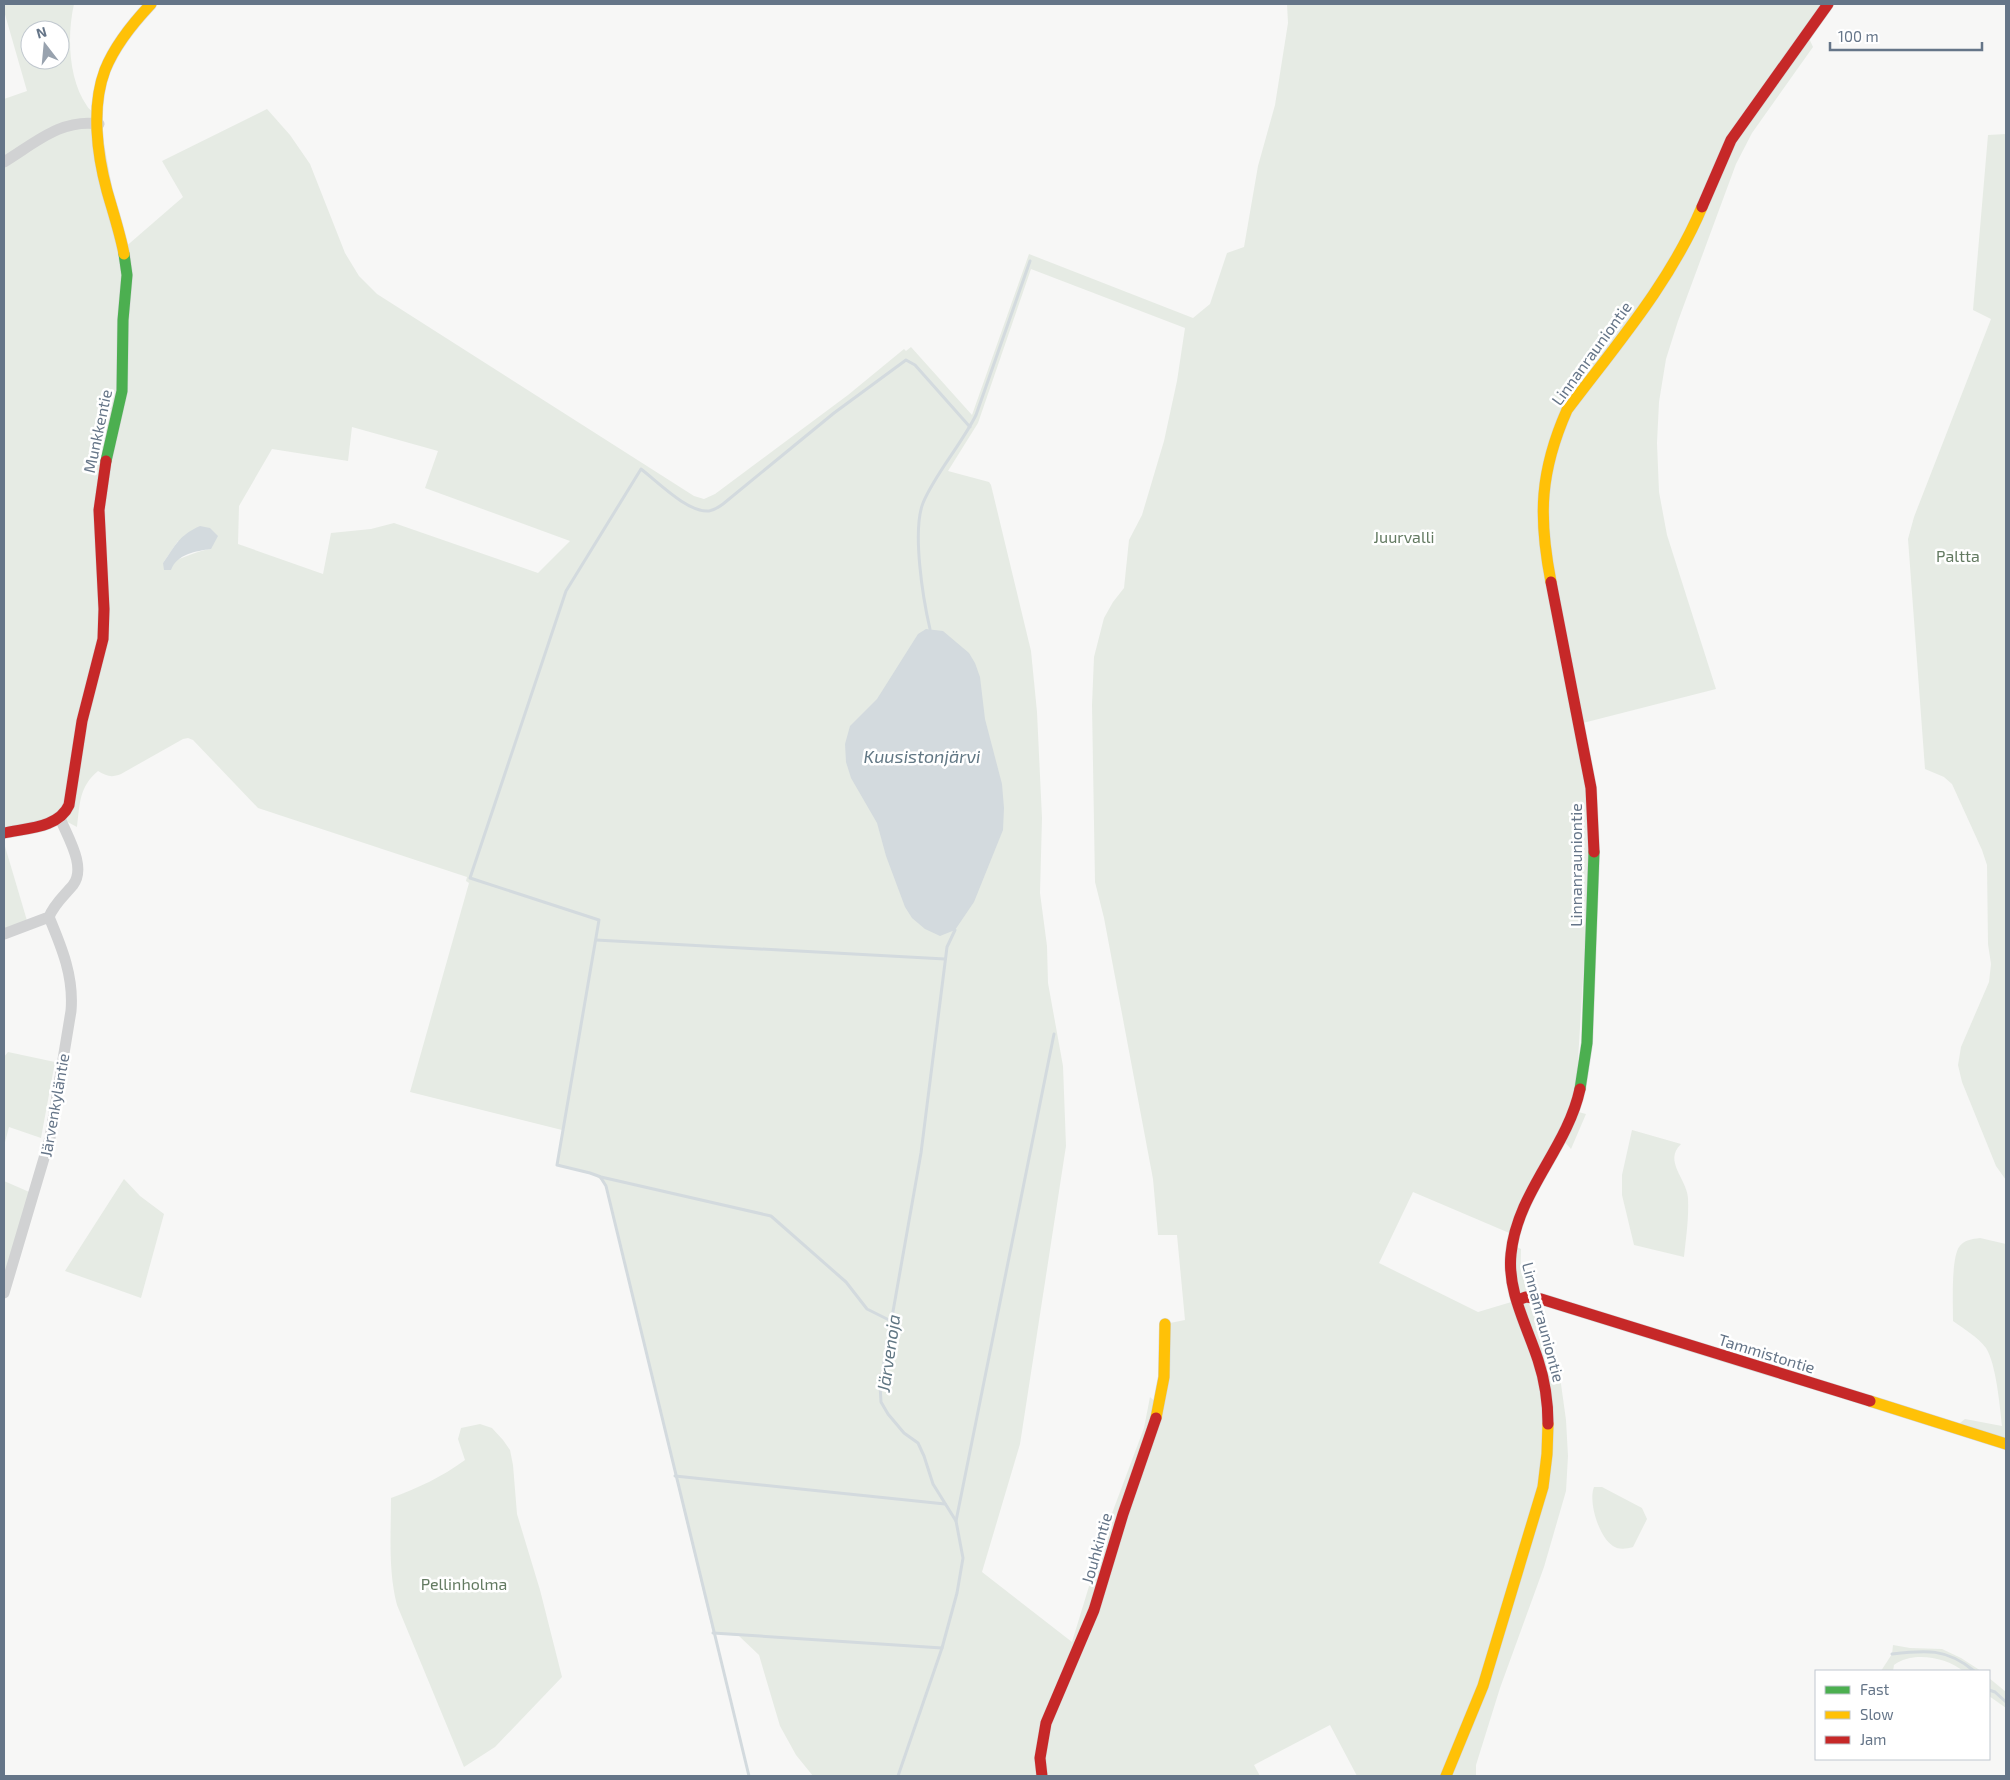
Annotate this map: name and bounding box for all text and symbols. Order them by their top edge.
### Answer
north arrow [20,20,70,70]
scale bar [1830,20,1982,52]
text: N [34,22,48,42]
text: 100 m [1838,27,1879,45]
street label: Linnanrauniontie [1547,297,1635,409]
street label: Munkkentie [79,387,115,475]
park label: Juurvalli [1374,527,1434,546]
park label: Paltta [1936,546,1980,565]
water label: Kuusistonjärvi [864,745,981,767]
street label: Linnanrauniontie [1566,803,1585,927]
street label: Järvenkyläntie [36,1052,72,1158]
street label: Linnanrauniontie [1519,1260,1569,1384]
water label: Järvenoja [872,1313,904,1394]
street label: Tammistontie [1716,1329,1818,1377]
street label: Jouhkintie [1077,1510,1115,1586]
park label: Pellinholma [421,1574,507,1593]
legend [1815,1670,1990,1760]
text: Fast [1860,1680,1890,1698]
text: Slow [1860,1705,1894,1723]
text: Jam [1860,1730,1886,1748]

